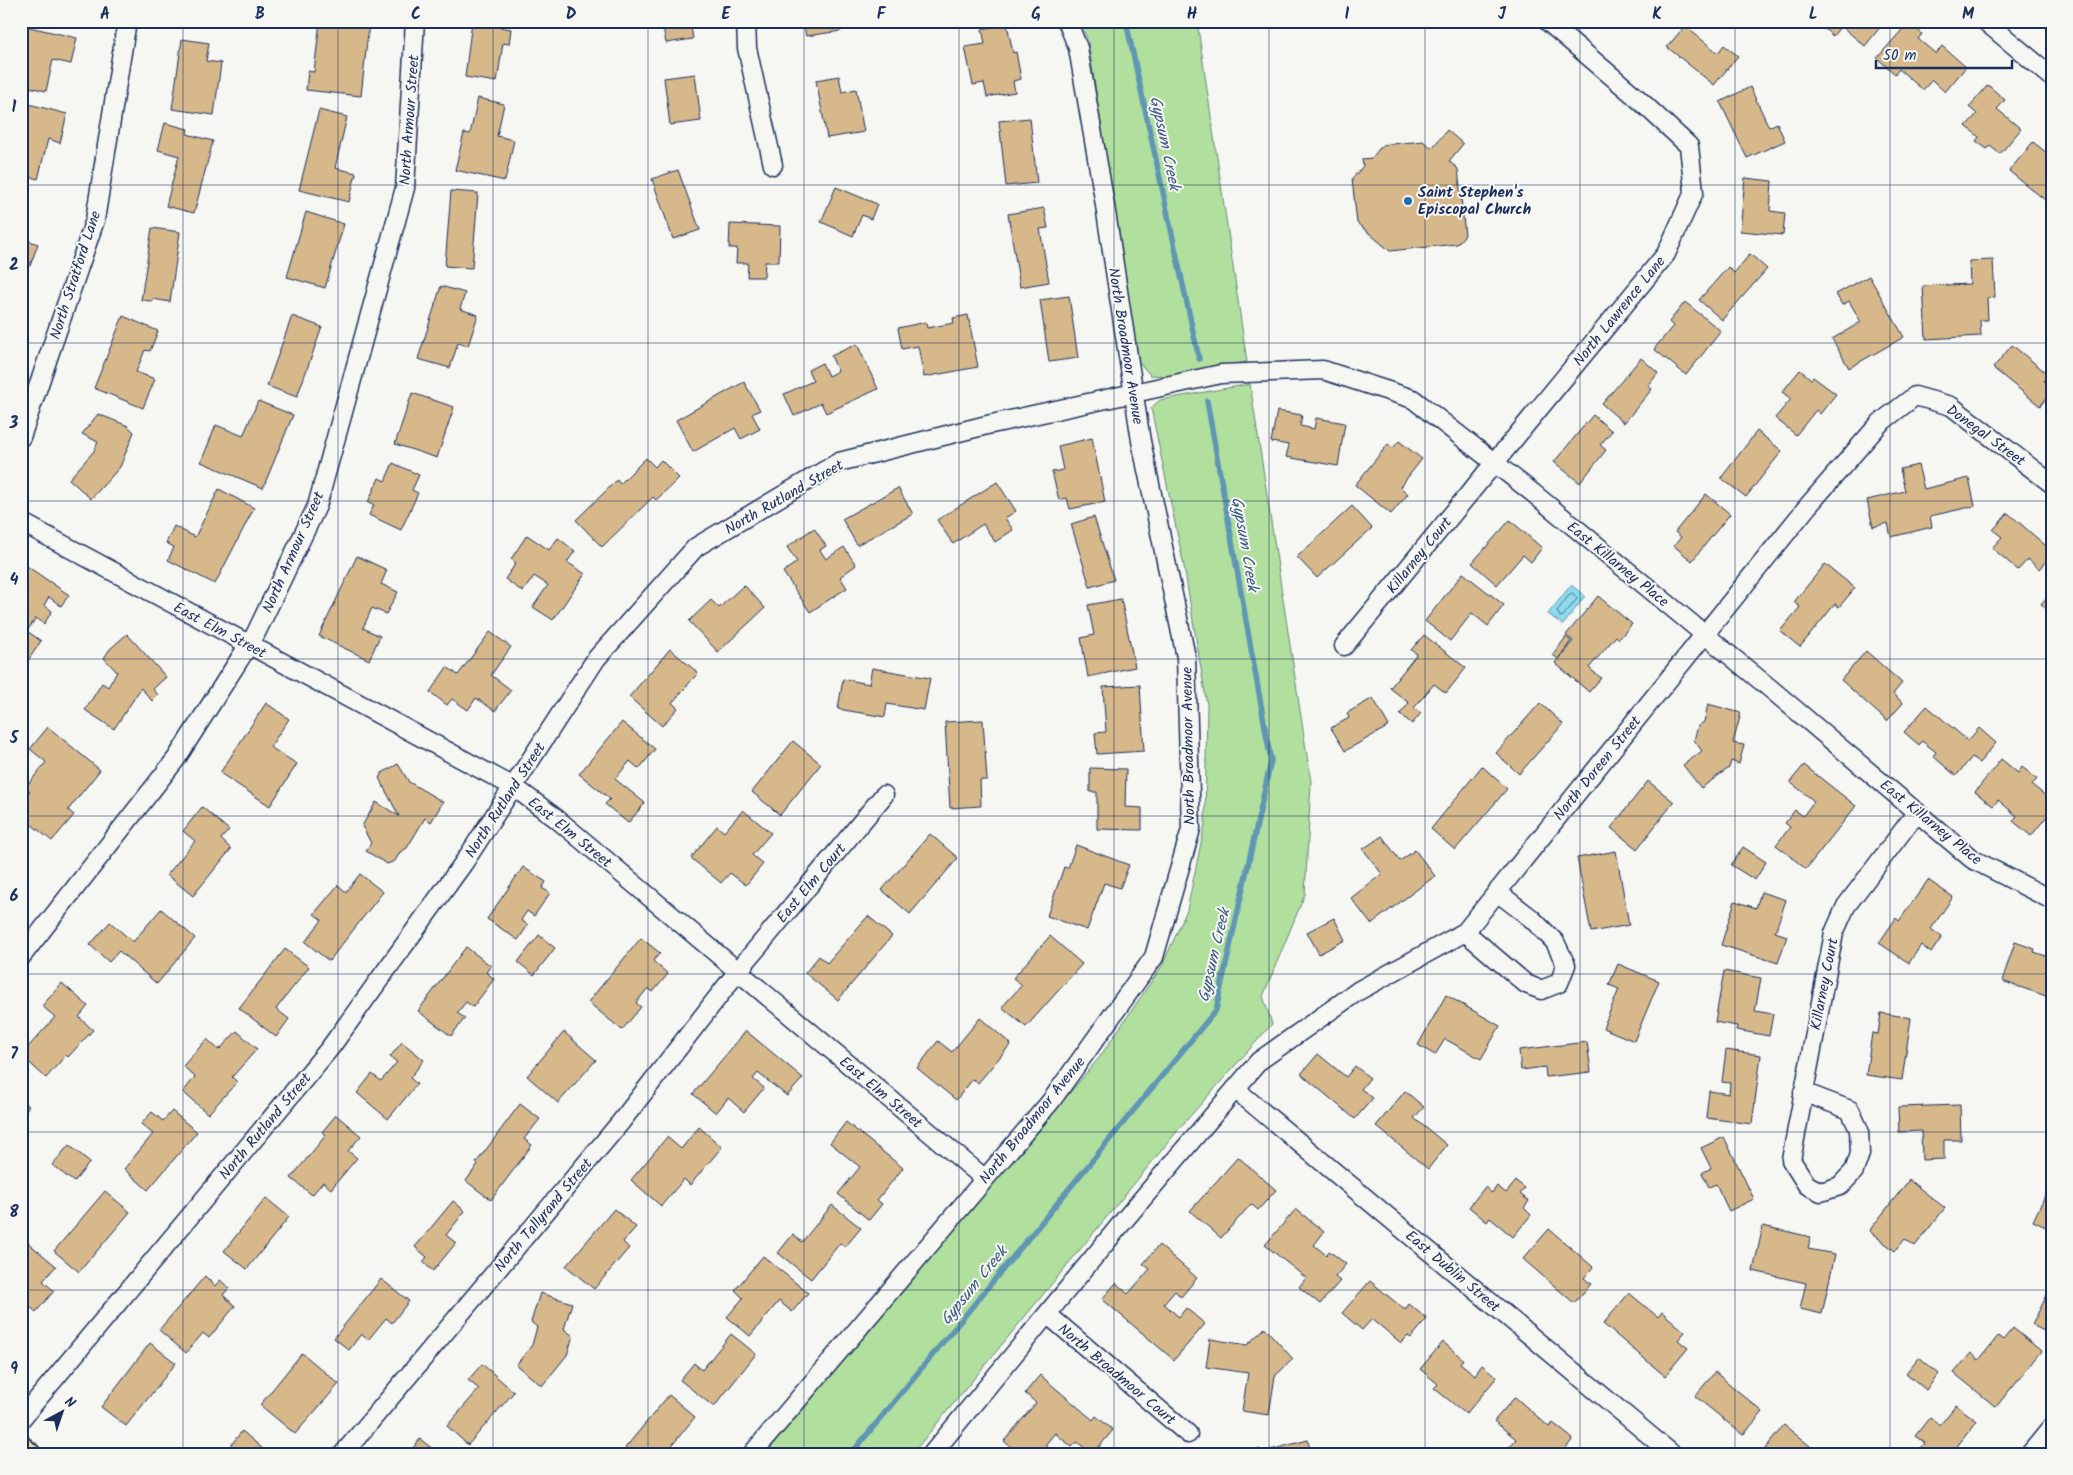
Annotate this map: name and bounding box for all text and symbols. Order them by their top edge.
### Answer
text: A [100,2,110,27]
text: B [255,2,265,27]
text: C [411,2,421,27]
text: D [566,2,577,27]
text: E [722,2,732,27]
text: F [877,2,887,27]
text: G [1031,2,1041,27]
text: H [1187,2,1197,27]
text: I [1345,2,1350,27]
text: J [1498,2,1507,27]
text: K [1652,2,1662,27]
text: L [1809,2,1817,27]
text: M [1962,2,1975,27]
scale bar [1876,38,2012,70]
text: 50 m [1883,44,1917,68]
street label: North Armour Street [393,54,427,186]
water label: Gypsum Creek [1142,94,1187,195]
text: 1 [12,95,17,120]
place label: Saint Stephen's Episcopal Church [1418,181,1531,222]
marker: Saint Stephen's Episcopal Church [1402,195,1414,207]
street label: North Stratford Lane [44,208,108,343]
street label: North Lawrence Lane [1568,251,1672,372]
text: 2 [9,253,19,278]
street label: North Broadmoor Avenue [1101,266,1149,426]
street label: Donegal Street [1941,399,2030,473]
text: 3 [9,411,19,436]
street label: North Rutland Street [721,454,849,542]
street label: North Armour Street [256,488,332,617]
water label: Gypsum Creek [1224,495,1266,596]
street label: Killarney Court [1381,512,1459,599]
street label: East Killarney Place [1561,516,1674,614]
text: 4 [10,568,19,593]
street label: East Elm Street [169,596,271,666]
street label: North Broadmoor Avenue [1176,666,1202,825]
street label: North Doreen Street [1548,711,1648,826]
text: 5 [9,726,20,751]
street label: North Rutland Street [459,738,552,863]
street label: East Killarney Place [1874,774,1987,872]
street label: East Elm Street [522,791,617,874]
street label: East Elm Court [771,838,853,929]
text: 6 [10,884,19,909]
water label: Gypsum Creek [1192,904,1238,1005]
street label: Killarney Court [1804,936,1846,1032]
text: 7 [10,1042,18,1067]
street label: East Elm Street [833,1051,927,1135]
street label: North Broadmoor Avenue [974,1051,1092,1190]
street label: North Rutland Street [214,1068,318,1186]
street label: North Tallyrand Street [489,1153,599,1278]
text: 8 [9,1200,19,1225]
street label: East Dublin Street [1399,1225,1505,1319]
water label: Gypsum Creek [934,1239,1015,1331]
street label: North Broadmoor Court [1052,1318,1181,1432]
text: 9 [10,1357,18,1382]
north arrow [38,1388,88,1438]
text: N [59,1392,80,1414]

